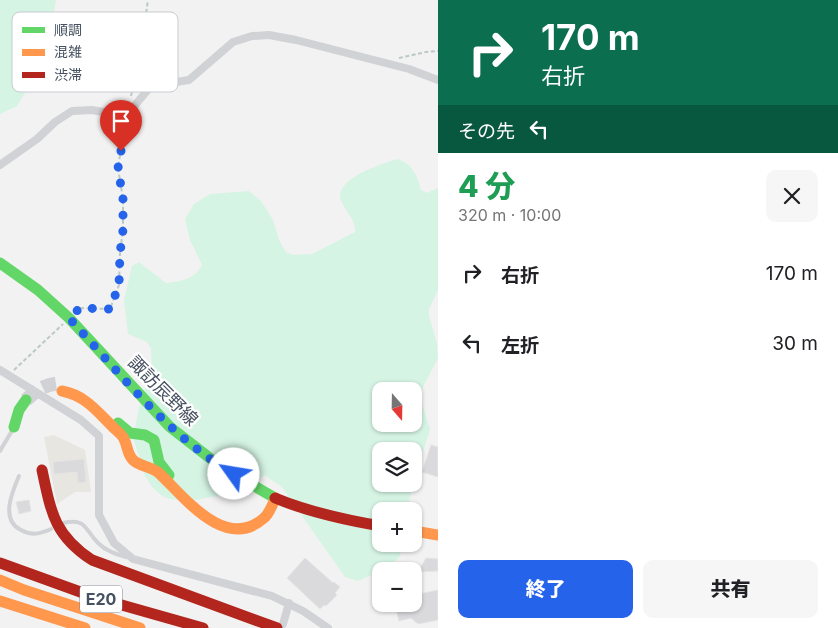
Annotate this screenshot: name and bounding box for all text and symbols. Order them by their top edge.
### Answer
legend [12,12,178,92]
text: 170 m [541,16,640,58]
icon: right [458,20,523,85]
text: 順調 [54,21,82,38]
text: 混雑 [54,43,82,60]
text: 右折 [541,63,585,89]
text: 渋滞 [54,66,82,83]
pin [100,100,142,151]
icon: arrive [107,107,135,135]
icon: left [525,115,553,143]
text: その先 [458,120,515,143]
text: 4 分 [458,168,515,204]
button: close [766,170,818,222]
text: 320 m · 10:00 [458,205,561,225]
icon: right [458,259,486,287]
text: 170 m [766,262,818,285]
text: 右折 [501,264,539,287]
icon: left [458,329,486,357]
text: 30 m [772,332,818,355]
text: 左折 [501,334,539,357]
street label: 諏訪辰野線 [124,351,203,430]
north arrow [372,382,422,432]
map controls [372,382,422,612]
button: layers [372,442,422,492]
position arrow [207,447,259,499]
button: + [372,502,422,552]
button: 終了 [458,560,633,618]
button: 共有 [643,560,818,618]
button: − [372,562,422,612]
road number: E20 [80,586,122,612]

